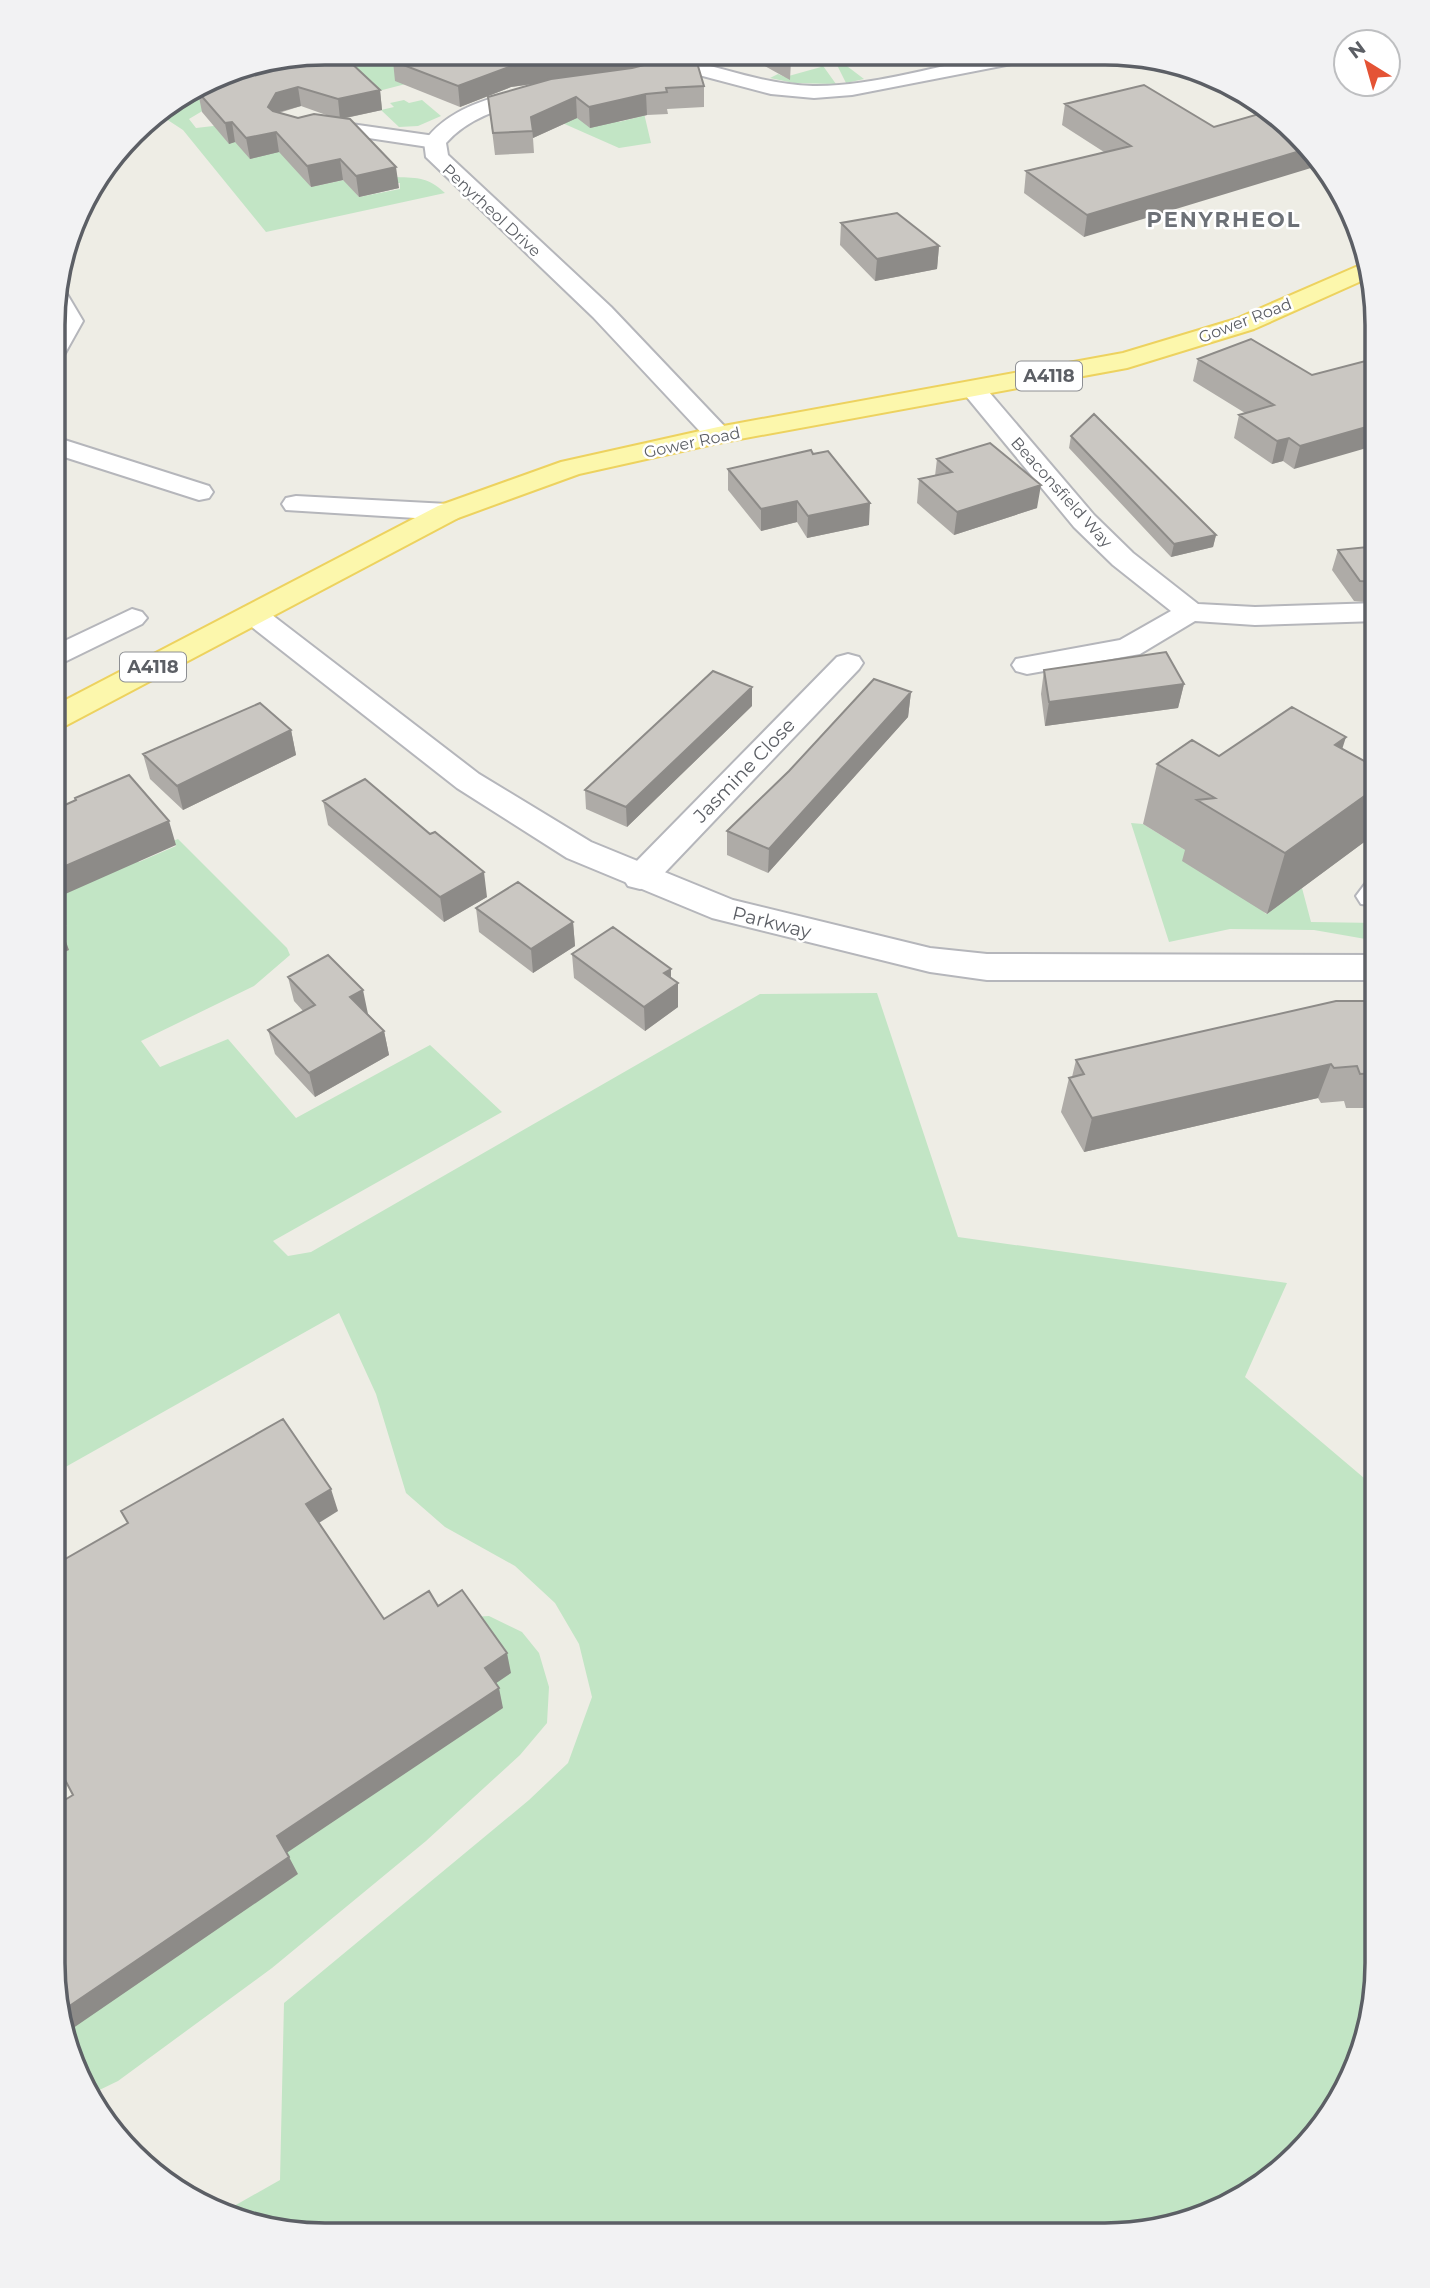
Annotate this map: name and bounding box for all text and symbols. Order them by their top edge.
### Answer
north arrow [1332,28,1402,98]
text: N [1344,36,1370,64]
street label: Penyrheol Drive [439,160,545,261]
district label: PENYRHEOL [1147,207,1301,232]
street label: Gower Road [1196,294,1294,347]
road number: A4118 [1016,362,1082,390]
street label: Gower Road [642,423,742,462]
street label: Beaconsfield Way [1007,433,1116,552]
road number: A4118 [120,652,186,682]
street label: Jasmine Close [688,714,800,828]
street label: Parkway [730,902,814,944]

